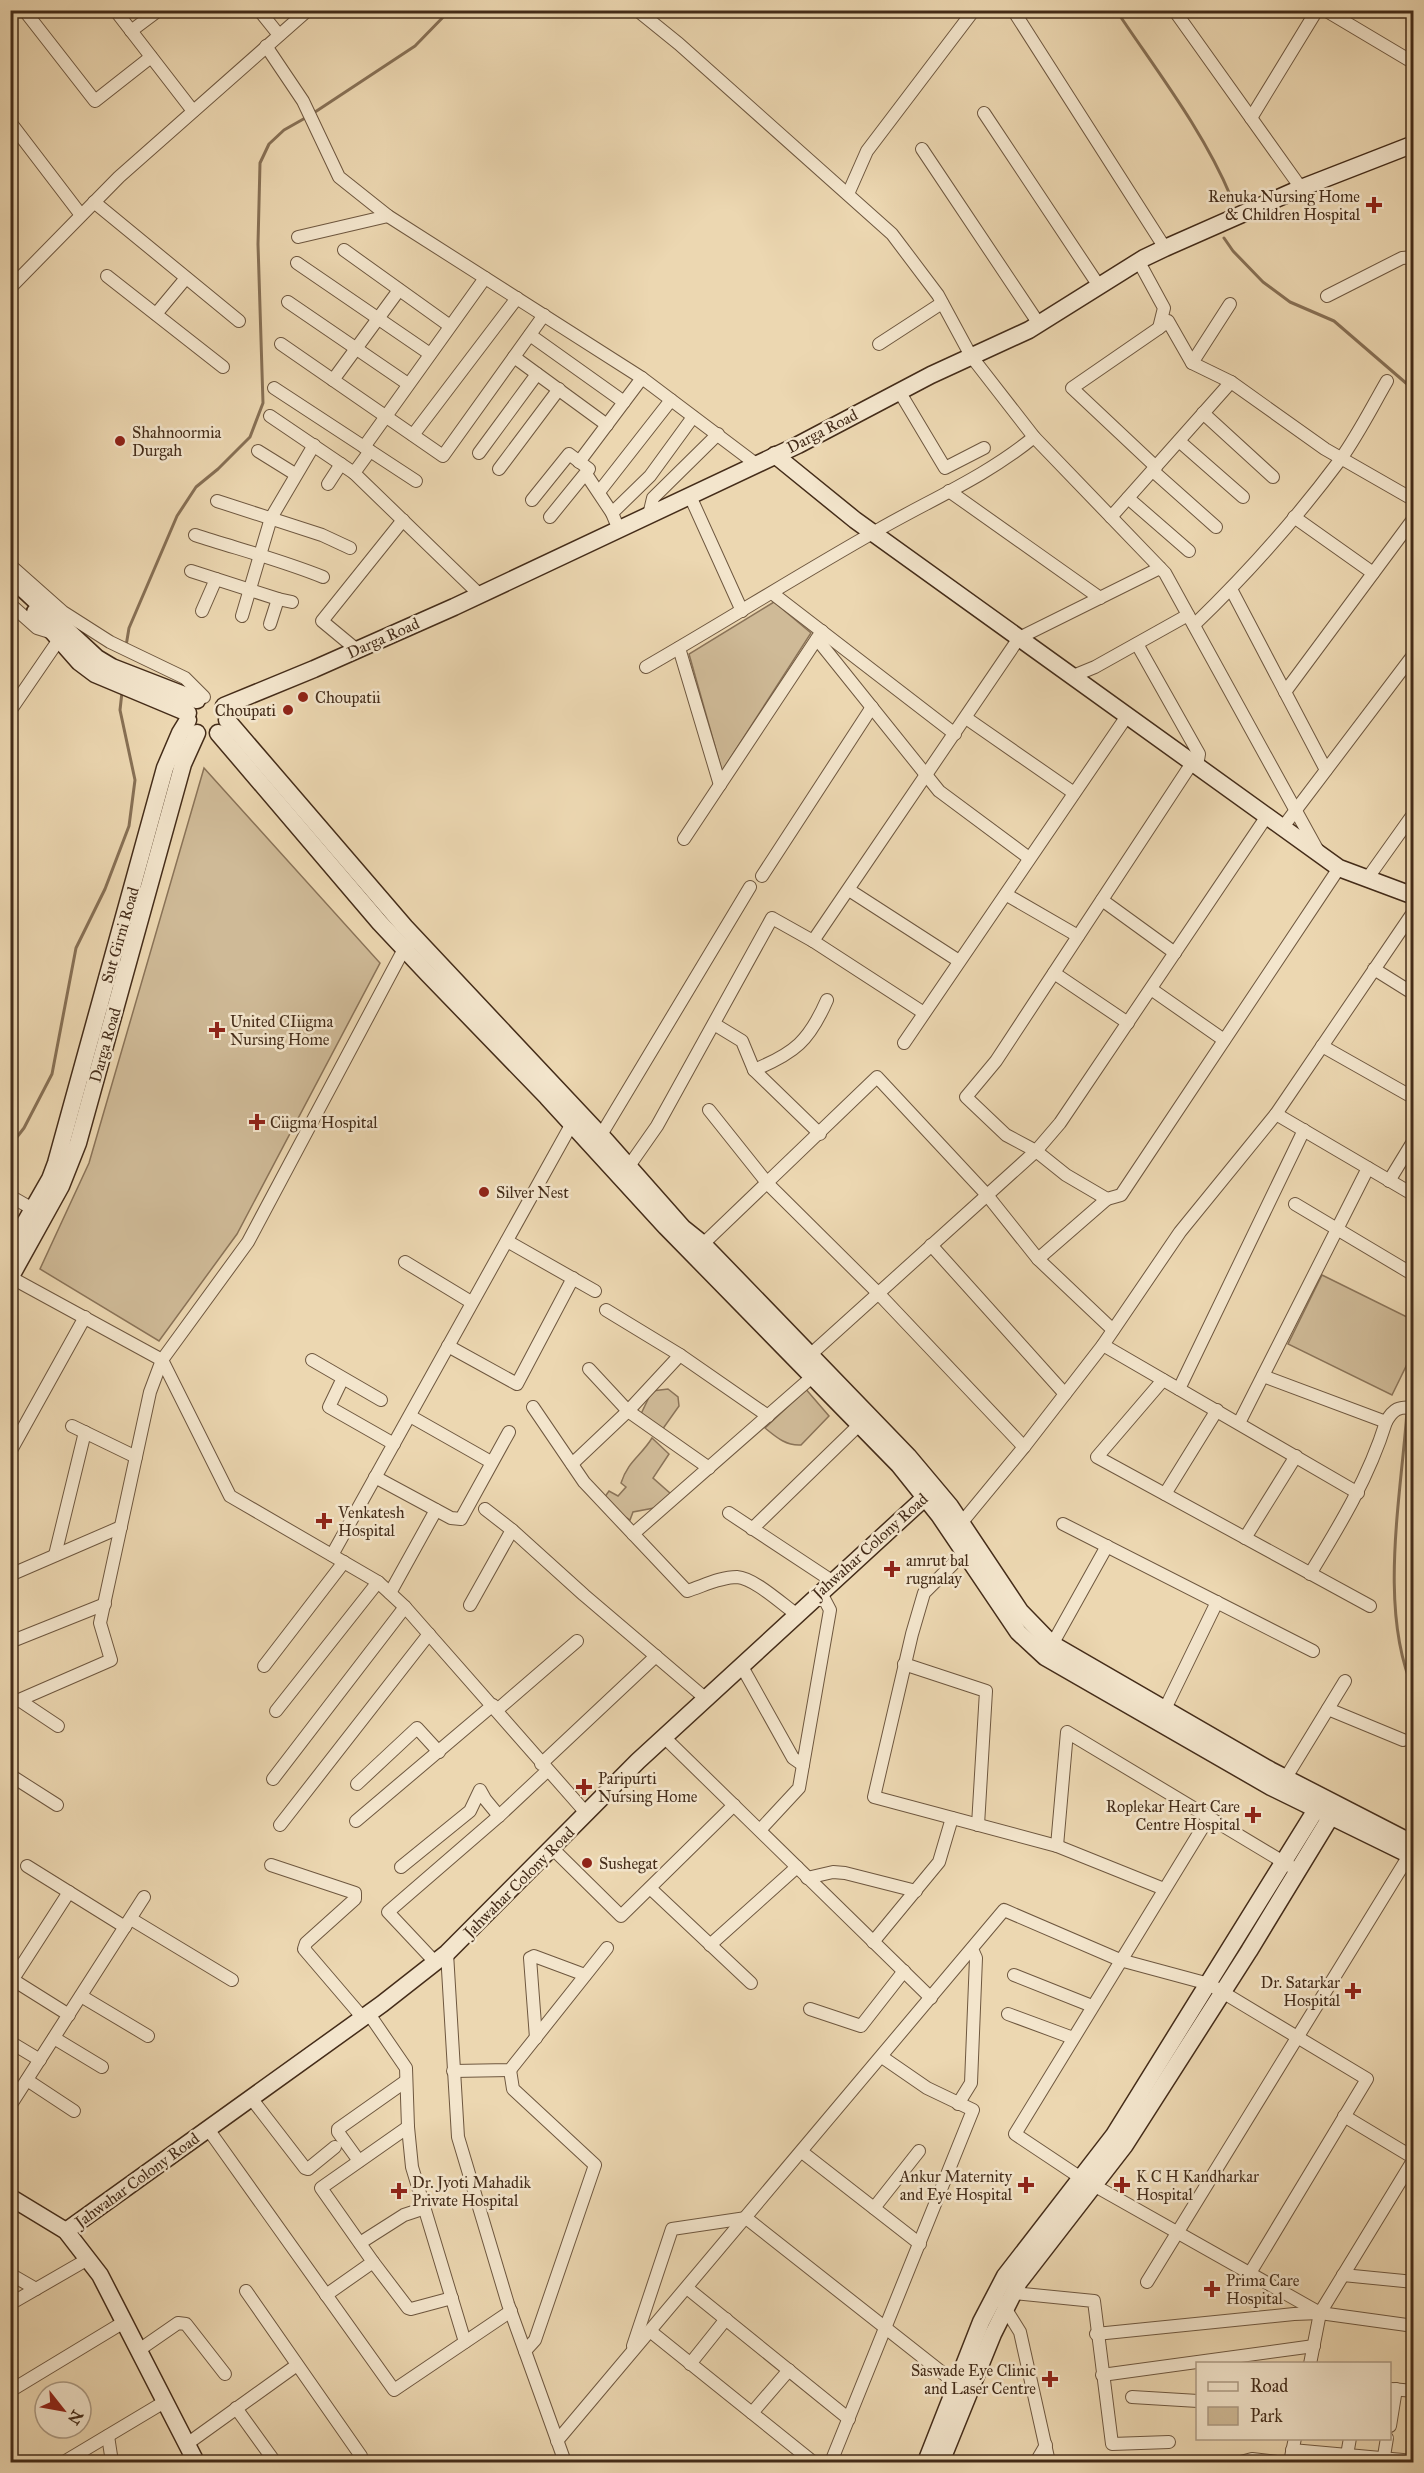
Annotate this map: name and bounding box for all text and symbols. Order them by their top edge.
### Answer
place label: Renuka Nursing Home & Children Hospital [1208,187,1361,224]
marker: Renuka Nursing Home & Children Hospital [1365,196,1383,214]
street label: Darga Road [783,405,861,458]
place label: Shahnoormia Durgah [132,423,222,461]
marker: Shahnoormia Durgah [113,434,127,448]
street label: Darga Road [344,614,423,663]
place label: Choupatii [315,688,381,707]
marker: Choupatii [296,690,310,704]
place label: Choupati [215,701,277,720]
marker: Choupati [281,703,295,717]
street label: Sut Girni Road [97,885,143,985]
street label: Darga Road [85,1005,126,1085]
place label: United CIiigma Nursing Home [230,1012,334,1050]
marker: United CIiigma Nursing Home [208,1021,226,1039]
marker: Ciigma Hospital [248,1113,266,1131]
place label: Ciigma Hospital [270,1113,378,1133]
place label: Silver Nest [496,1183,569,1202]
marker: Silver Nest [477,1185,491,1199]
street label: Jahwahar Colony Road [807,1489,932,1605]
place label: Venkatesh Hospital [337,1503,405,1540]
marker: Venkatesh Hospital [315,1512,333,1530]
place label: amrut bal rugnalay [906,1551,969,1589]
marker: amrut bal rugnalay [883,1560,901,1578]
place label: Paripurti Nursing Home [598,1769,698,1807]
marker: Paripurti Nursing Home [575,1778,593,1796]
place label: Roplekar Heart Care Centre Hospital [1106,1797,1241,1834]
marker: Roplekar Heart Care Centre Hospital [1244,1806,1262,1824]
street label: Jahwahar Colony Road [458,1823,579,1943]
place label: Sushegat [599,1854,658,1874]
marker: Sushegat [580,1856,594,1870]
place label: Dr. Satarkar Hospital [1261,1973,1341,2010]
marker: Dr. Satarkar Hospital [1344,1982,1362,2000]
street label: Jahwahar Colony Road [70,2129,203,2233]
place label: Ankur Maternity and Eye Hospital [898,2167,1013,2204]
place label: K C H Kandharkar Hospital [1136,2167,1259,2204]
place label: Dr. Jyoti Mahadik Private Hospital [412,2173,532,2210]
marker: Ankur Maternity and Eye Hospital [1017,2176,1035,2194]
marker: K C H Kandharkar Hospital [1113,2176,1131,2194]
marker: Dr. Jyoti Mahadik Private Hospital [390,2182,408,2200]
place label: Prima Care Hospital [1226,2271,1300,2308]
marker: Prima Care Hospital [1203,2280,1221,2298]
place label: Saswade Eye Clinic and Laser Centre [911,2361,1036,2398]
legend [1196,2362,1391,2440]
marker: Saswade Eye Clinic and Laser Centre [1041,2370,1059,2388]
text: Road [1250,2375,1288,2397]
north arrow [33,2380,93,2440]
text: Park [1250,2405,1283,2427]
text: N [64,2407,87,2429]

